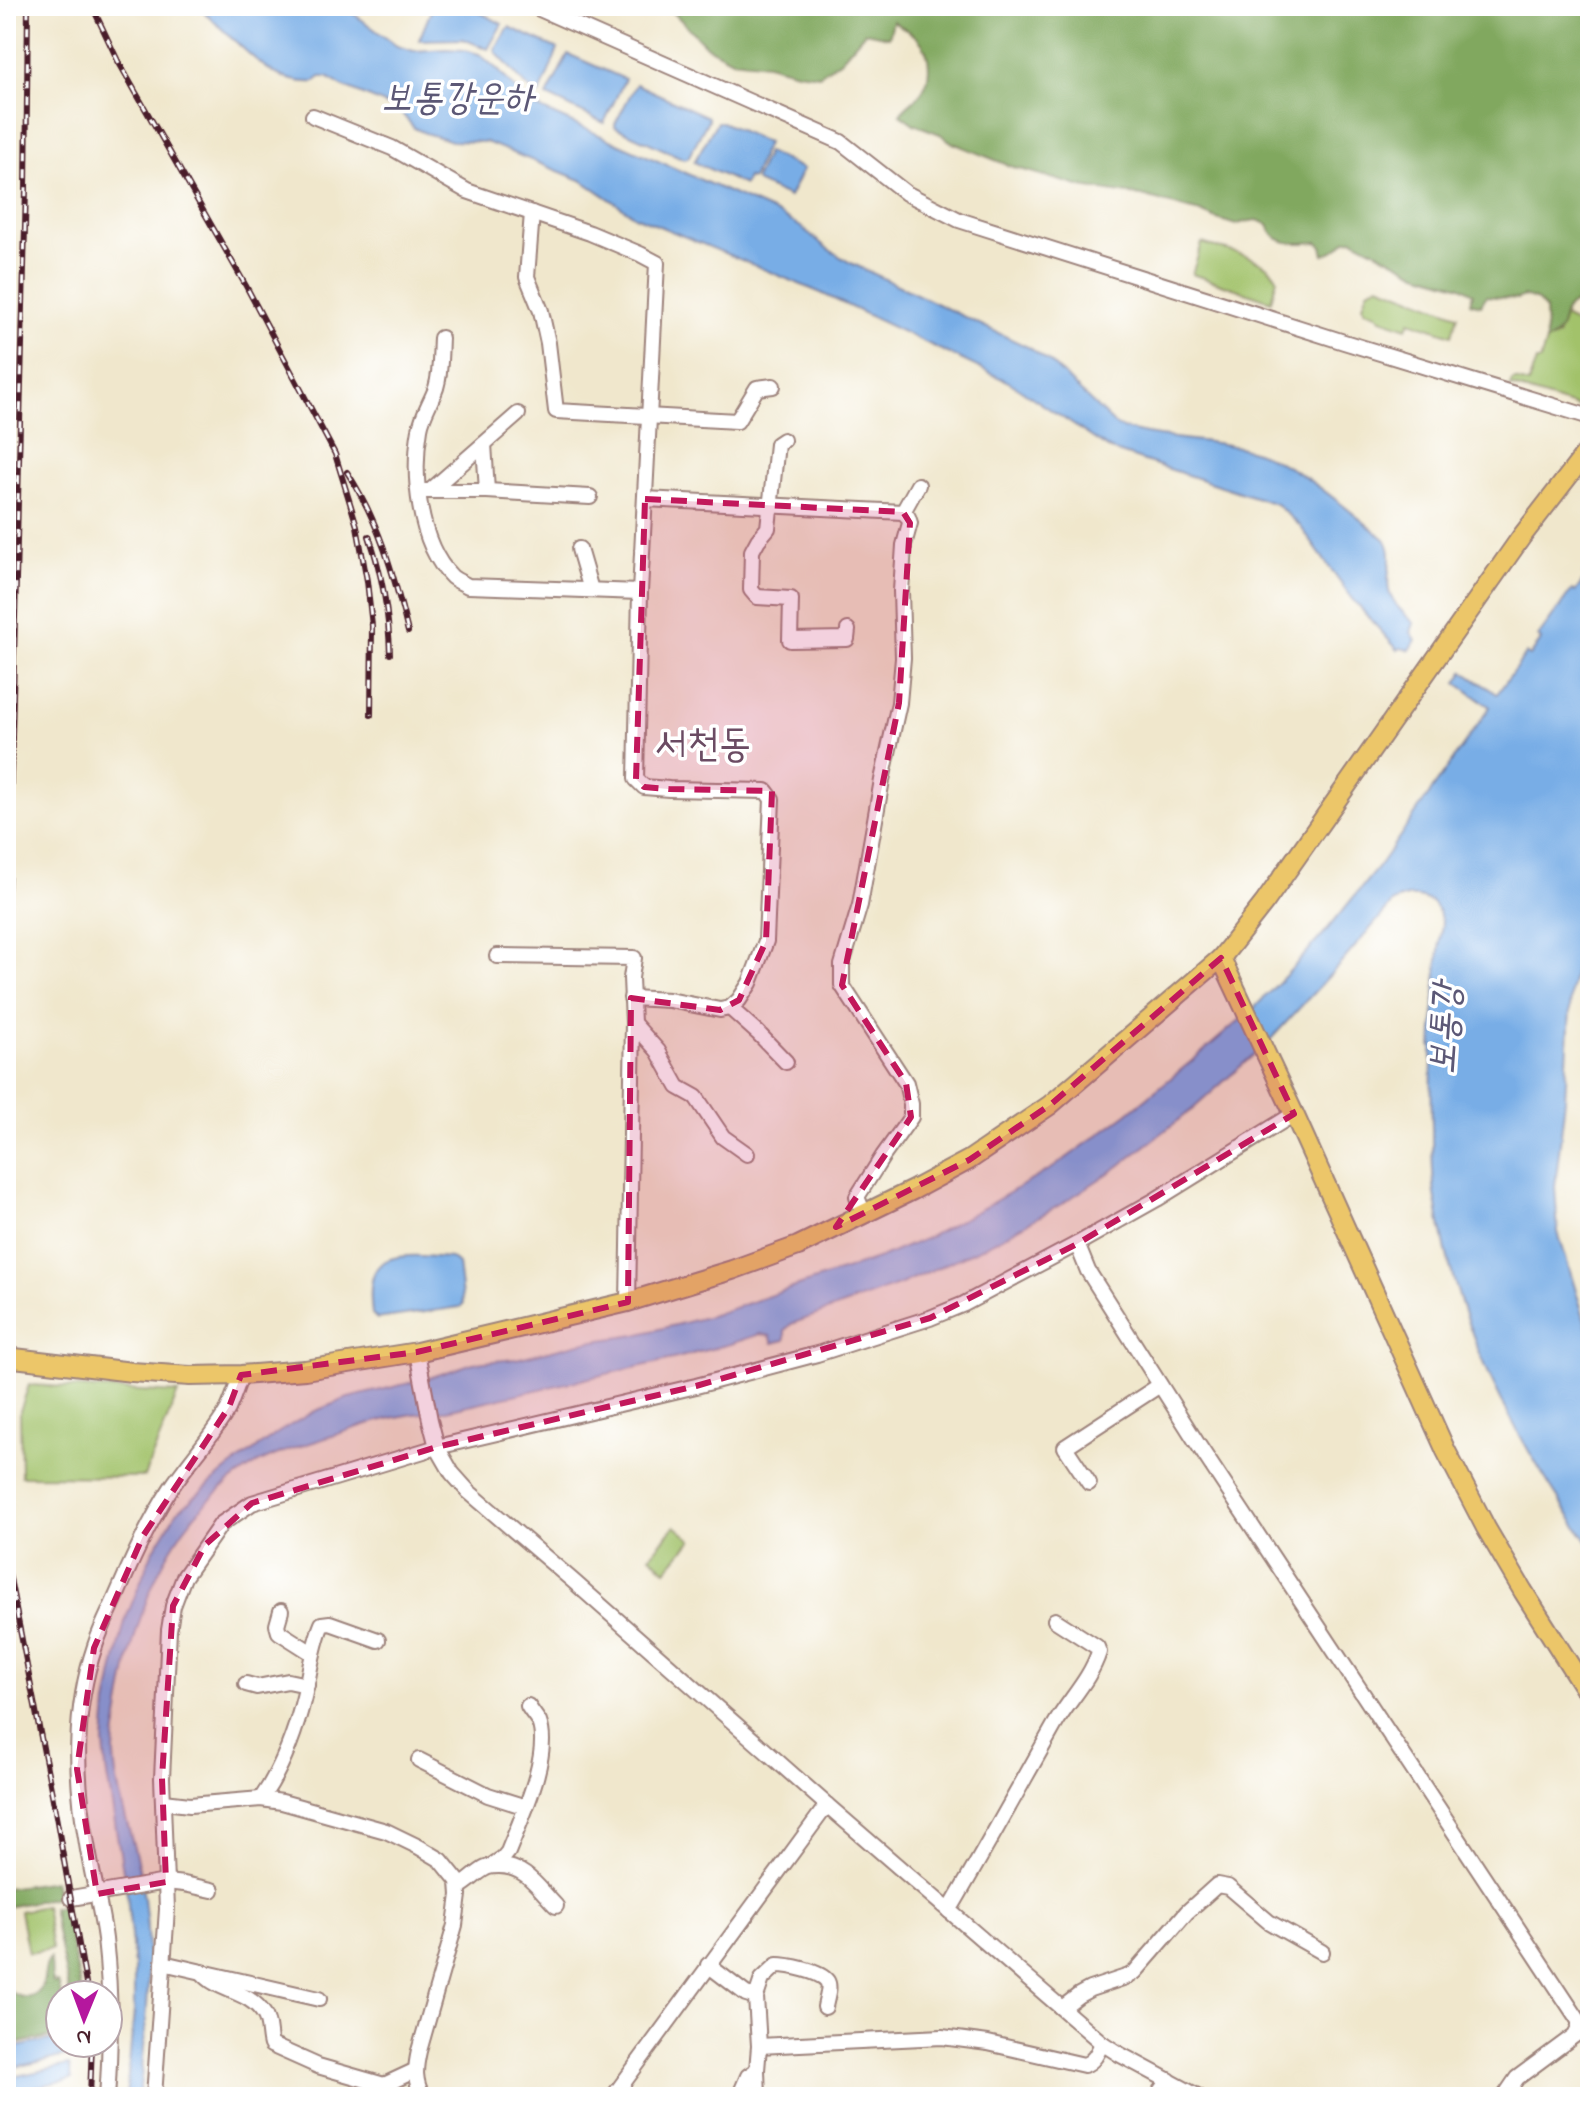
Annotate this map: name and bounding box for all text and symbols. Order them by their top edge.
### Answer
water label: 보통강운하 [382,72,537,128]
district label: 서천동 [655,717,751,776]
water label: 보통강 [1416,976,1478,1076]
north arrow [44,1979,124,2059]
text: N [76,2020,91,2052]

